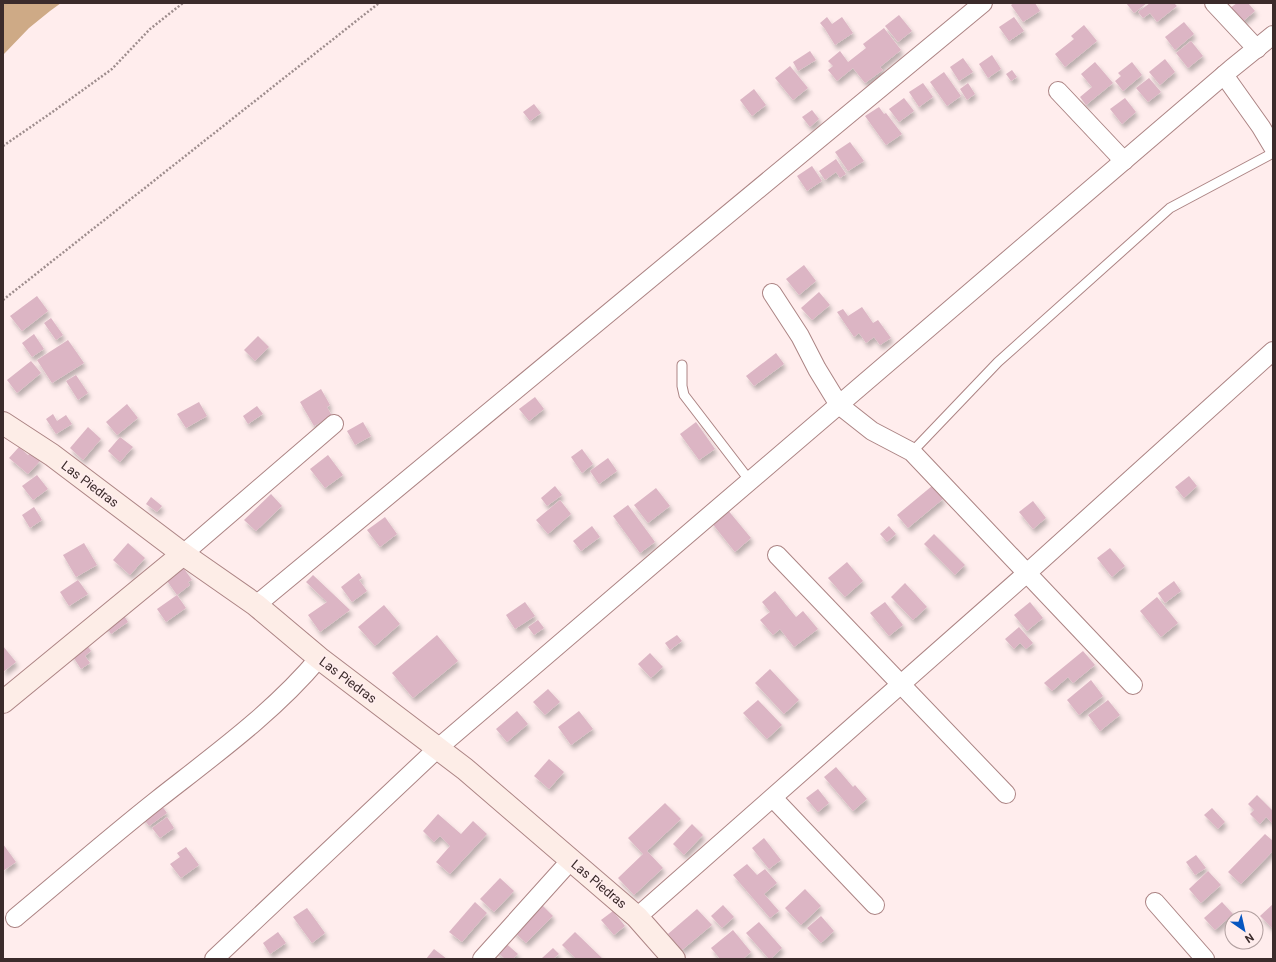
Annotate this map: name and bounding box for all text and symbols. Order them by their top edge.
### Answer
street label: Las Piedras [59,458,122,510]
street label: Las Piedras [317,654,380,706]
street label: Las Piedras [568,857,630,912]
north arrow [1224,910,1264,950]
text: N [1242,930,1256,946]

